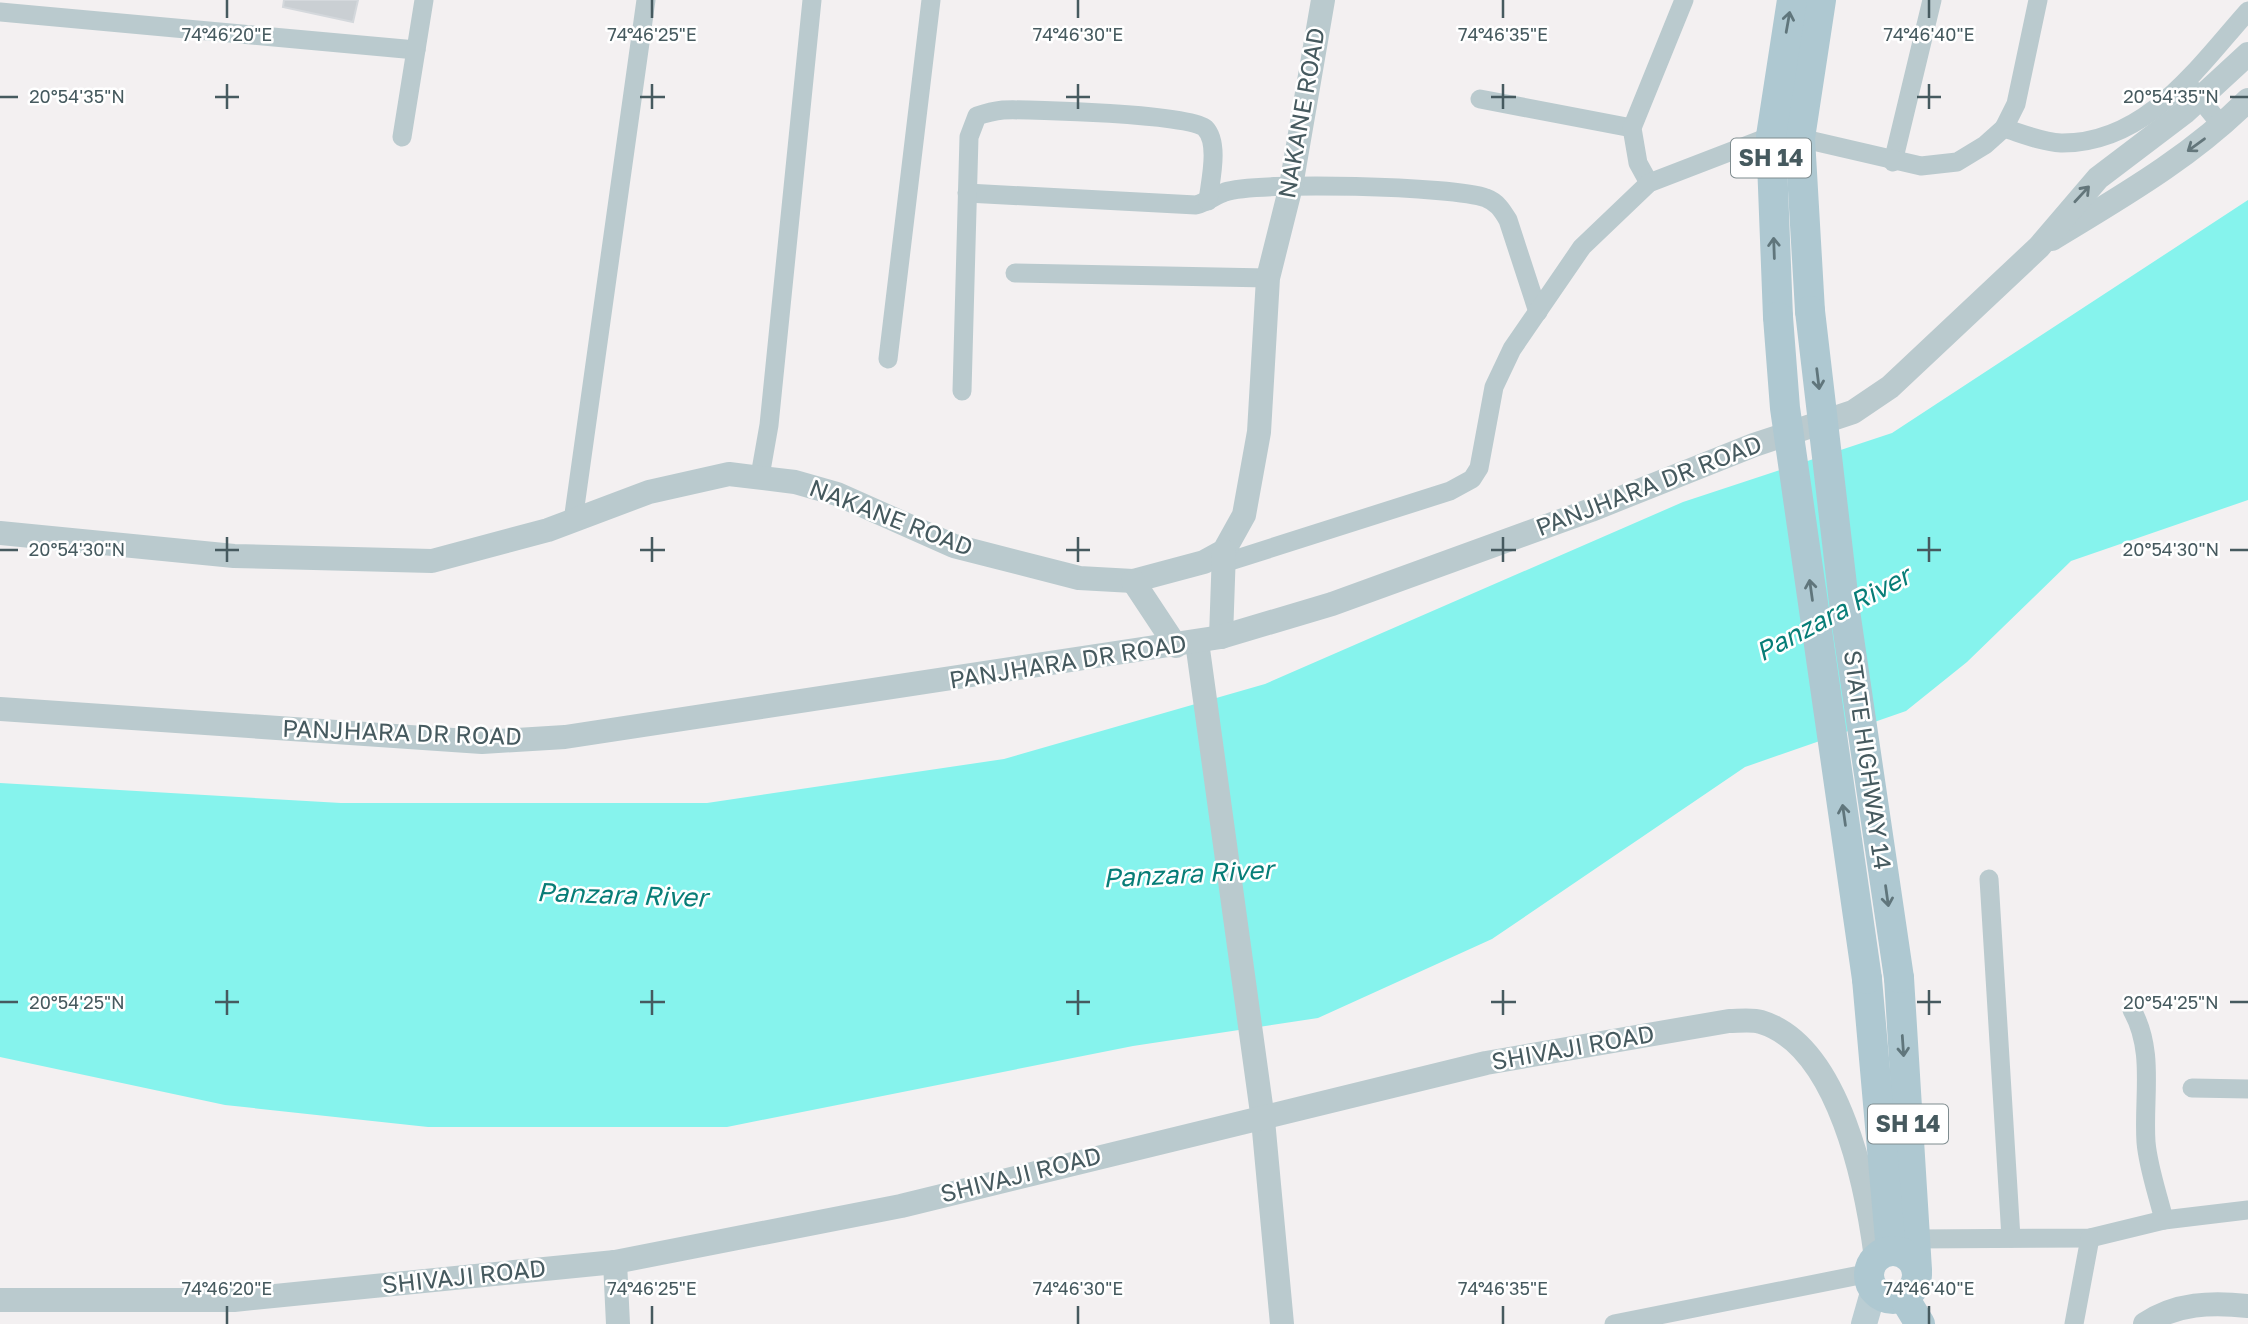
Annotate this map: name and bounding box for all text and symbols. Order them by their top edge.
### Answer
one-way arrow [1781,11,1795,34]
text: 74°46'20"E [182,23,272,45]
text: 74°46'25"E [607,23,697,45]
text: 74°46'30"E [1033,23,1123,45]
text: 74°46'35"E [1458,23,1548,45]
text: 74°46'40"E [1884,23,1975,45]
street label: NAKANE ROAD [1271,25,1330,200]
text: 20°54'35"N [29,85,125,107]
text: 20°54'35"N [2123,85,2219,107]
one-way arrow [2188,137,2206,152]
road number: SH 14 [1731,139,1811,178]
one-way arrow [2074,185,2090,203]
one-way arrow [1767,237,1780,260]
one-way arrow [1812,367,1825,390]
street label: PANJHARA DR ROAD [1531,428,1766,541]
street label: NAKANE ROAD [806,472,977,561]
text: 20°54'30"N [29,538,125,560]
text: 20°54'30"N [2123,538,2219,560]
water label: Panzara River [1750,558,1919,667]
one-way arrow [1805,579,1818,601]
street label: PANJHARA DR ROAD [947,627,1188,694]
street label: STATE HIGHWAY 14 [1839,648,1898,872]
street label: PANJHARA DR ROAD [282,713,522,750]
one-way arrow [1837,804,1850,827]
water label: Panzara River [1102,853,1278,893]
water label: Panzara River [536,876,712,913]
one-way arrow [1881,884,1894,907]
text: 20°54'25"N [29,991,125,1013]
text: 20°54'25"N [2123,991,2219,1013]
street label: SHIVAJI ROAD [1489,1018,1656,1075]
one-way arrow [1897,1034,1910,1057]
road number: SH 14 [1868,1105,1948,1144]
street label: SHIVAJI ROAD [937,1140,1104,1208]
street label: SHIVAJI ROAD [380,1252,547,1299]
text: 74°46'20"E [182,1277,272,1299]
text: 74°46'25"E [607,1277,697,1299]
text: 74°46'30"E [1033,1277,1123,1299]
text: 74°46'35"E [1458,1277,1548,1299]
text: 74°46'40"E [1884,1277,1975,1299]

